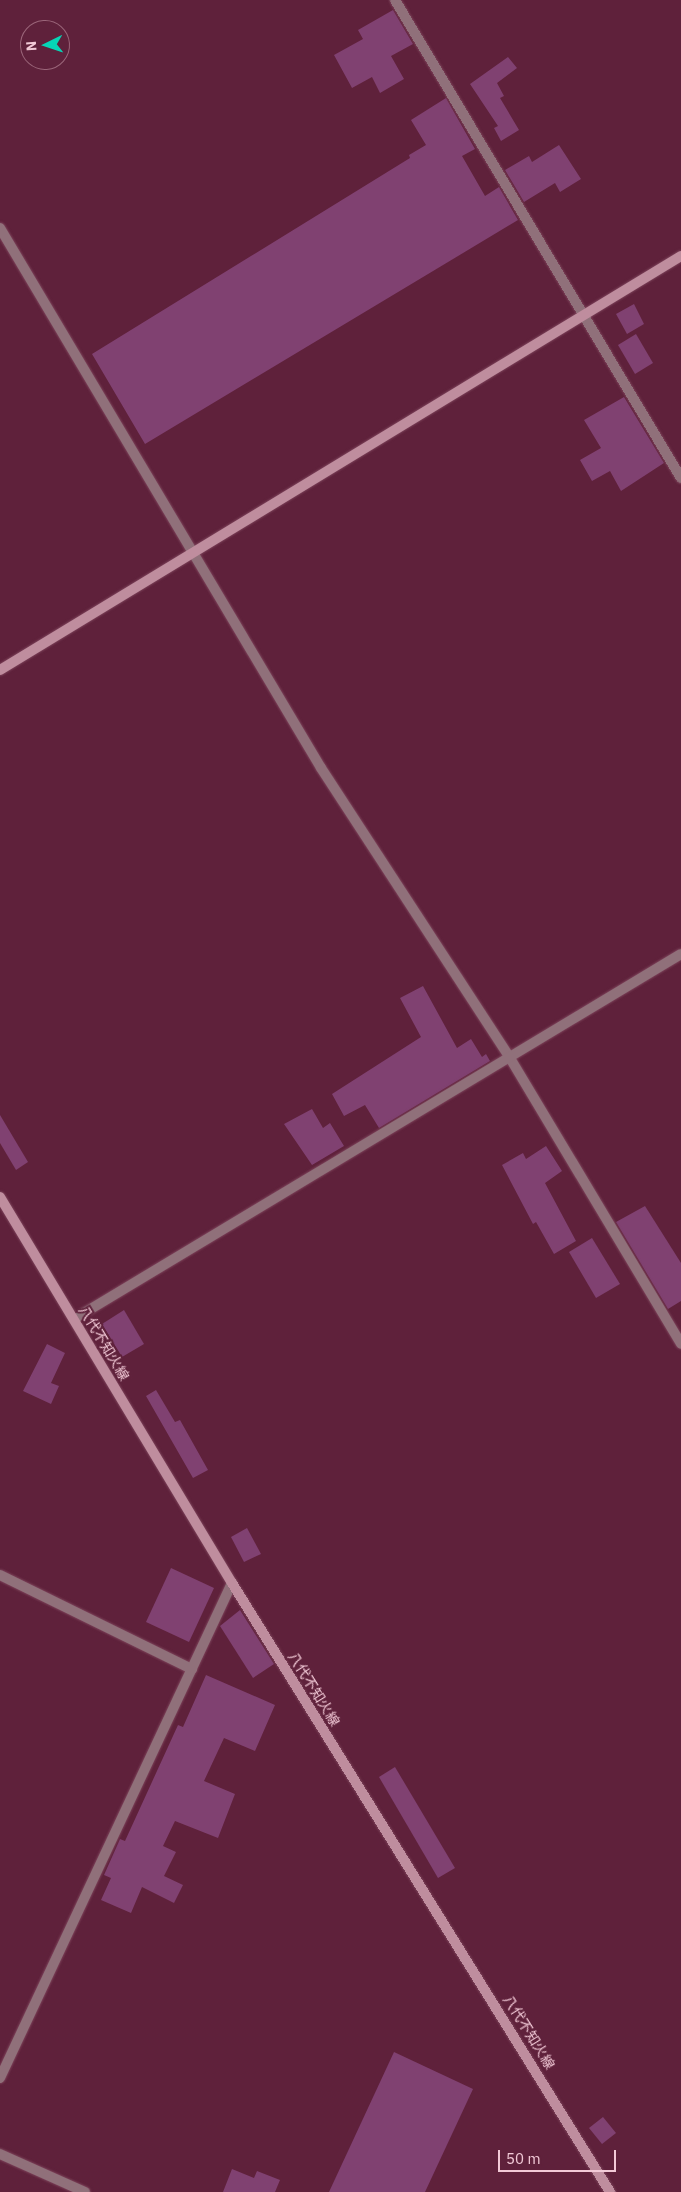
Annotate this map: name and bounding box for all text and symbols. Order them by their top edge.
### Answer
north arrow [20,20,70,70]
text: N [22,40,40,52]
street label: 八代不知火線 [75,1303,133,1383]
street label: 八代不知火線 [285,1649,343,1729]
street label: 八代不知火線 [500,1992,558,2072]
scale bar [501,2140,618,2172]
text: 50 m [506,2149,541,2168]

